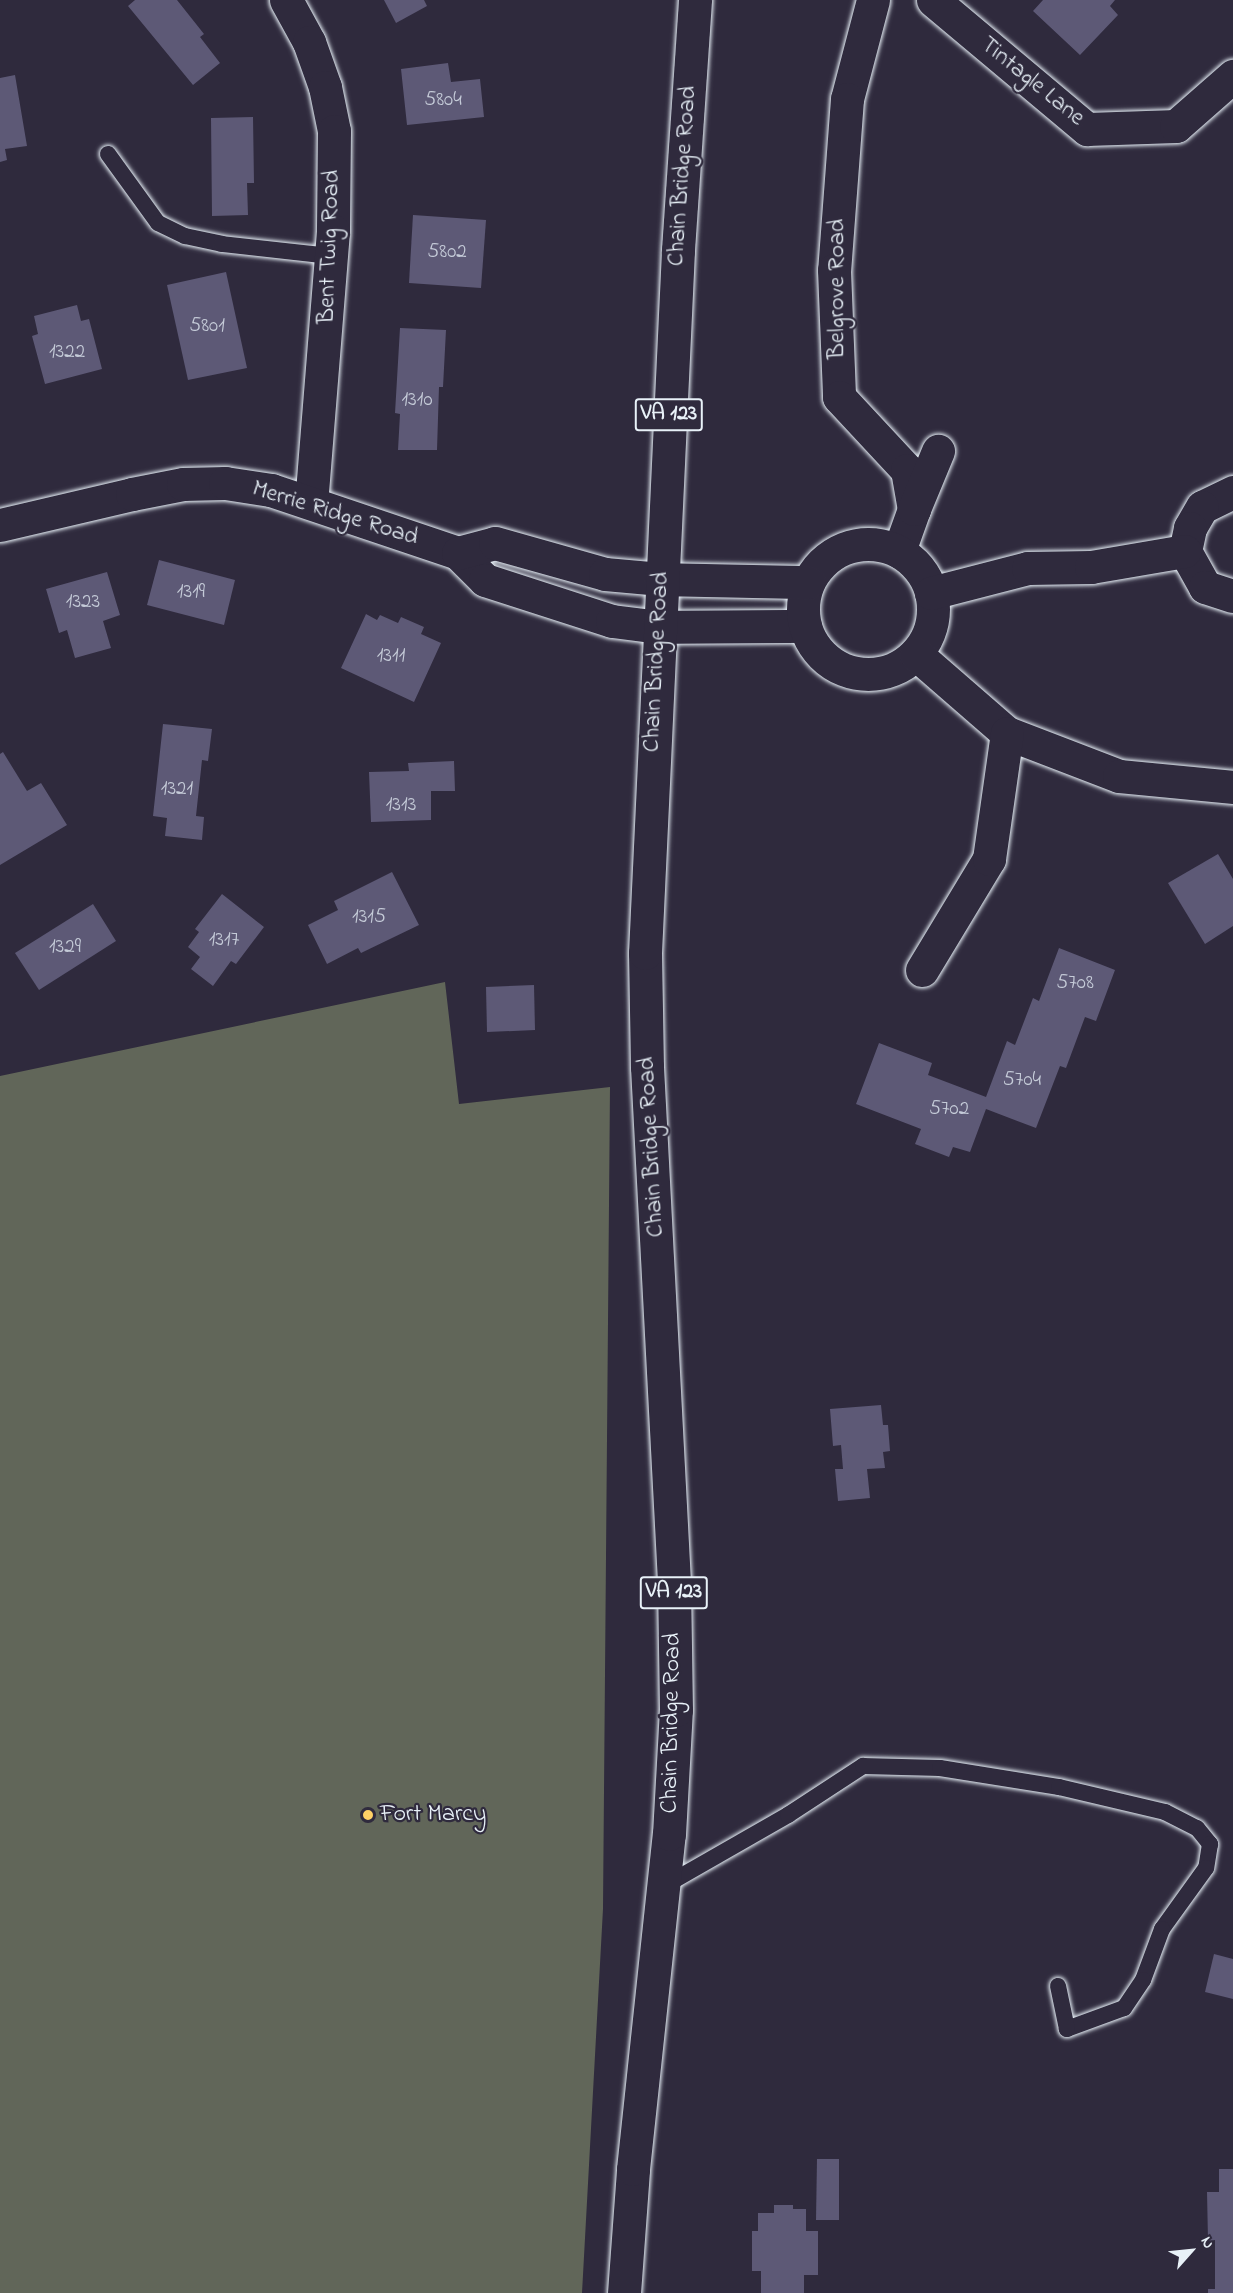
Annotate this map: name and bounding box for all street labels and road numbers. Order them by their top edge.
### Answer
street label: Tintagle Lane [974,31,1090,133]
street label: Chain Bridge Road [662,85,704,267]
street label: Bent Twig Road [313,169,347,325]
street label: Belgrove Road [824,219,852,359]
road number: VA 123 [634,396,704,434]
street label: Merrie Ridge Road [248,475,422,553]
street label: Chain Bridge Road [638,571,676,753]
street label: Chain Bridge Road [633,1056,671,1238]
road number: VA 123 [640,1574,708,1612]
street label: Chain Bridge Road [656,1632,688,1814]

